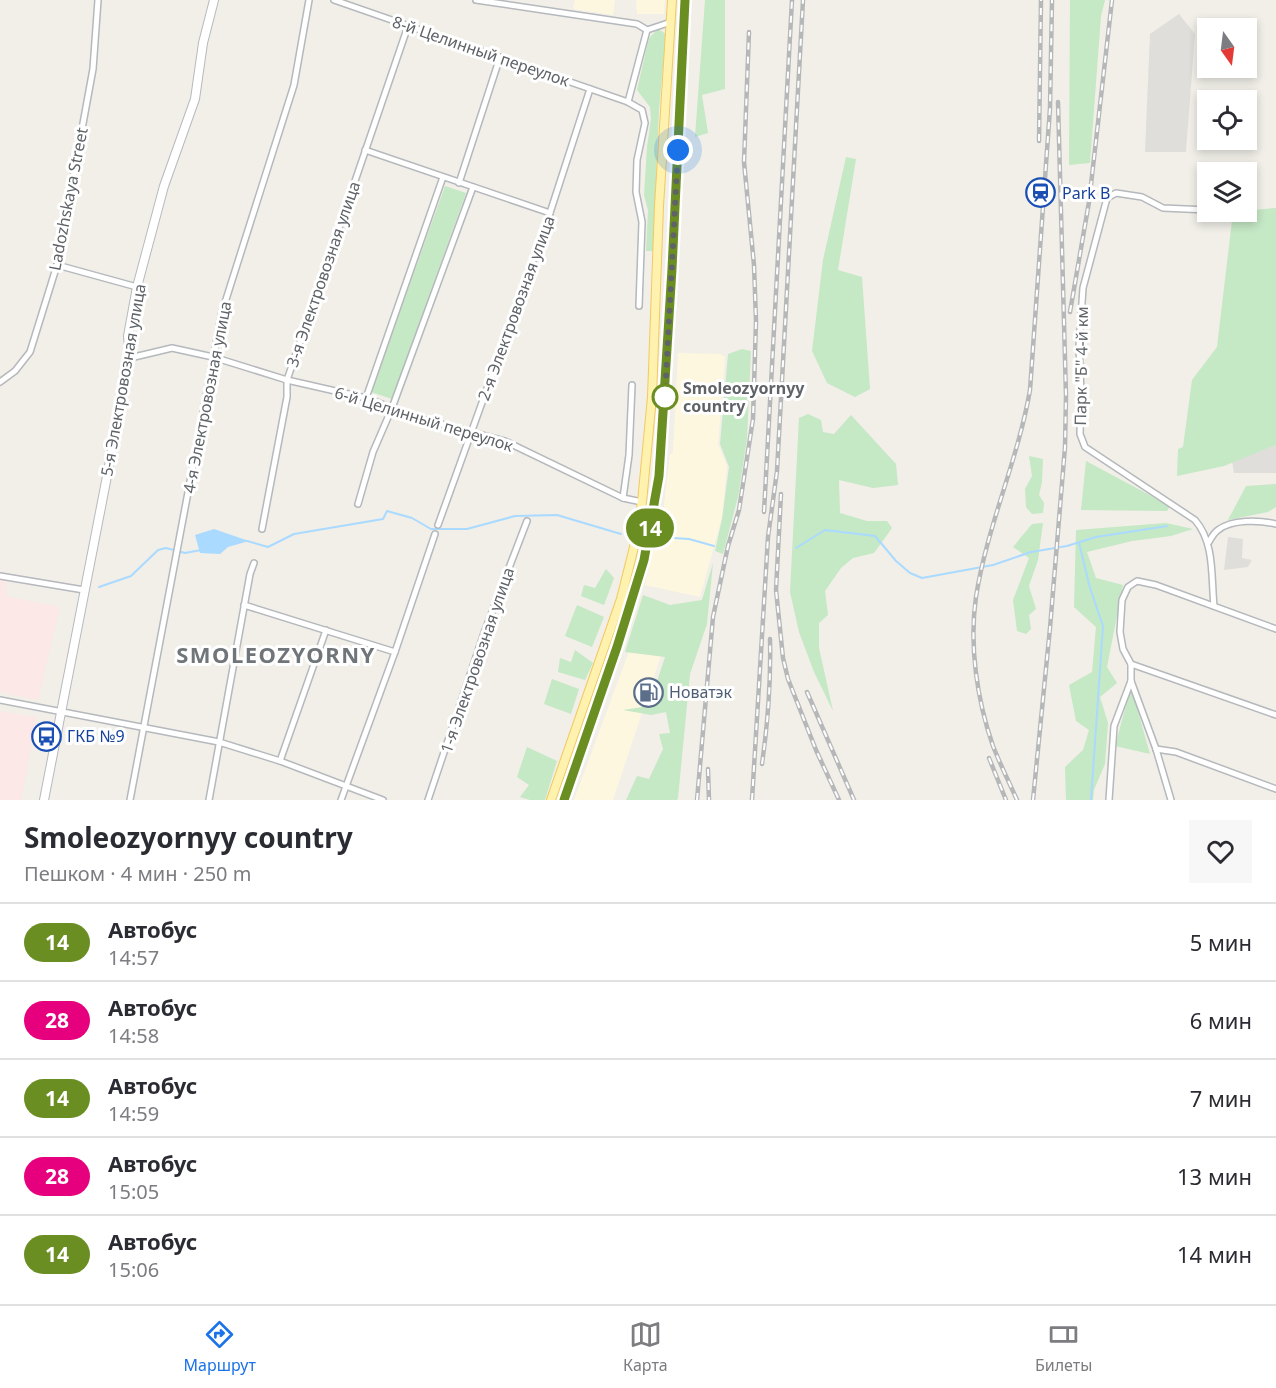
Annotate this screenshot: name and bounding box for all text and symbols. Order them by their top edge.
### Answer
street label: 8-й Целинный переулок [390,10,573,92]
north arrow [1197,18,1257,78]
map controls [1197,18,1257,222]
button: locate [1197,90,1257,150]
street label: Ladozhskaya Street [43,125,93,272]
your location [663,135,693,165]
button: layers [1197,162,1257,222]
station icon: Park B [1025,177,1057,209]
street label: 3-я Электровозная улица [281,178,365,370]
place label: Park B [1062,182,1110,204]
street label: 2-я Электровозная улица [472,213,560,403]
street label: 5-я Электровозная улица [95,282,151,478]
street label: 4-я Электровозная улица [178,299,236,495]
street label: Парк "Б" 4-й км [1069,306,1093,426]
place label: Smoleozyornyy country [683,377,805,417]
street label: 6-й Целинный переулок [332,381,516,457]
marker: Smoleozyornyy country [652,384,678,410]
line badge: 14 [623,508,677,548]
text: 14 [638,514,662,542]
street label: 1-я Электровозная улица [435,564,519,756]
district label: SMOLEOZYORNY [176,639,376,669]
fuel station icon: Новатэк [632,676,664,708]
place label: Новатэк [669,681,732,703]
bus stop icon: ГКБ №9 [30,720,62,752]
place label: ГКБ №9 [67,725,125,747]
text: Smoleozyornyy country [24,818,353,856]
button: heart [1189,820,1252,883]
text: Пешком · 4 мин · 250 m [24,860,251,887]
text: Автобус [108,914,197,944]
text: 5 мин [1190,927,1252,957]
text: 14 [45,928,69,956]
text: 14:57 [108,944,159,971]
text: Автобус [108,992,197,1022]
text: 6 мин [1190,1005,1252,1035]
text: 28 [45,1006,69,1034]
text: 14:58 [108,1022,159,1049]
text: Автобус [108,1070,197,1100]
text: 7 мин [1190,1083,1252,1113]
text: 14 [45,1084,69,1112]
text: 14:59 [108,1100,159,1127]
text: Автобус [108,1148,197,1178]
text: 13 мин [1177,1161,1252,1191]
text: 28 [45,1162,69,1190]
text: 15:05 [108,1178,159,1205]
text: Автобус [108,1226,197,1256]
text: 14 мин [1177,1239,1252,1269]
text: 14 [45,1240,69,1268]
text: 15:06 [108,1256,159,1283]
tab: Маршрут [184,1318,256,1376]
tab: Карта [623,1318,668,1376]
tab: Билеты [1035,1318,1092,1376]

